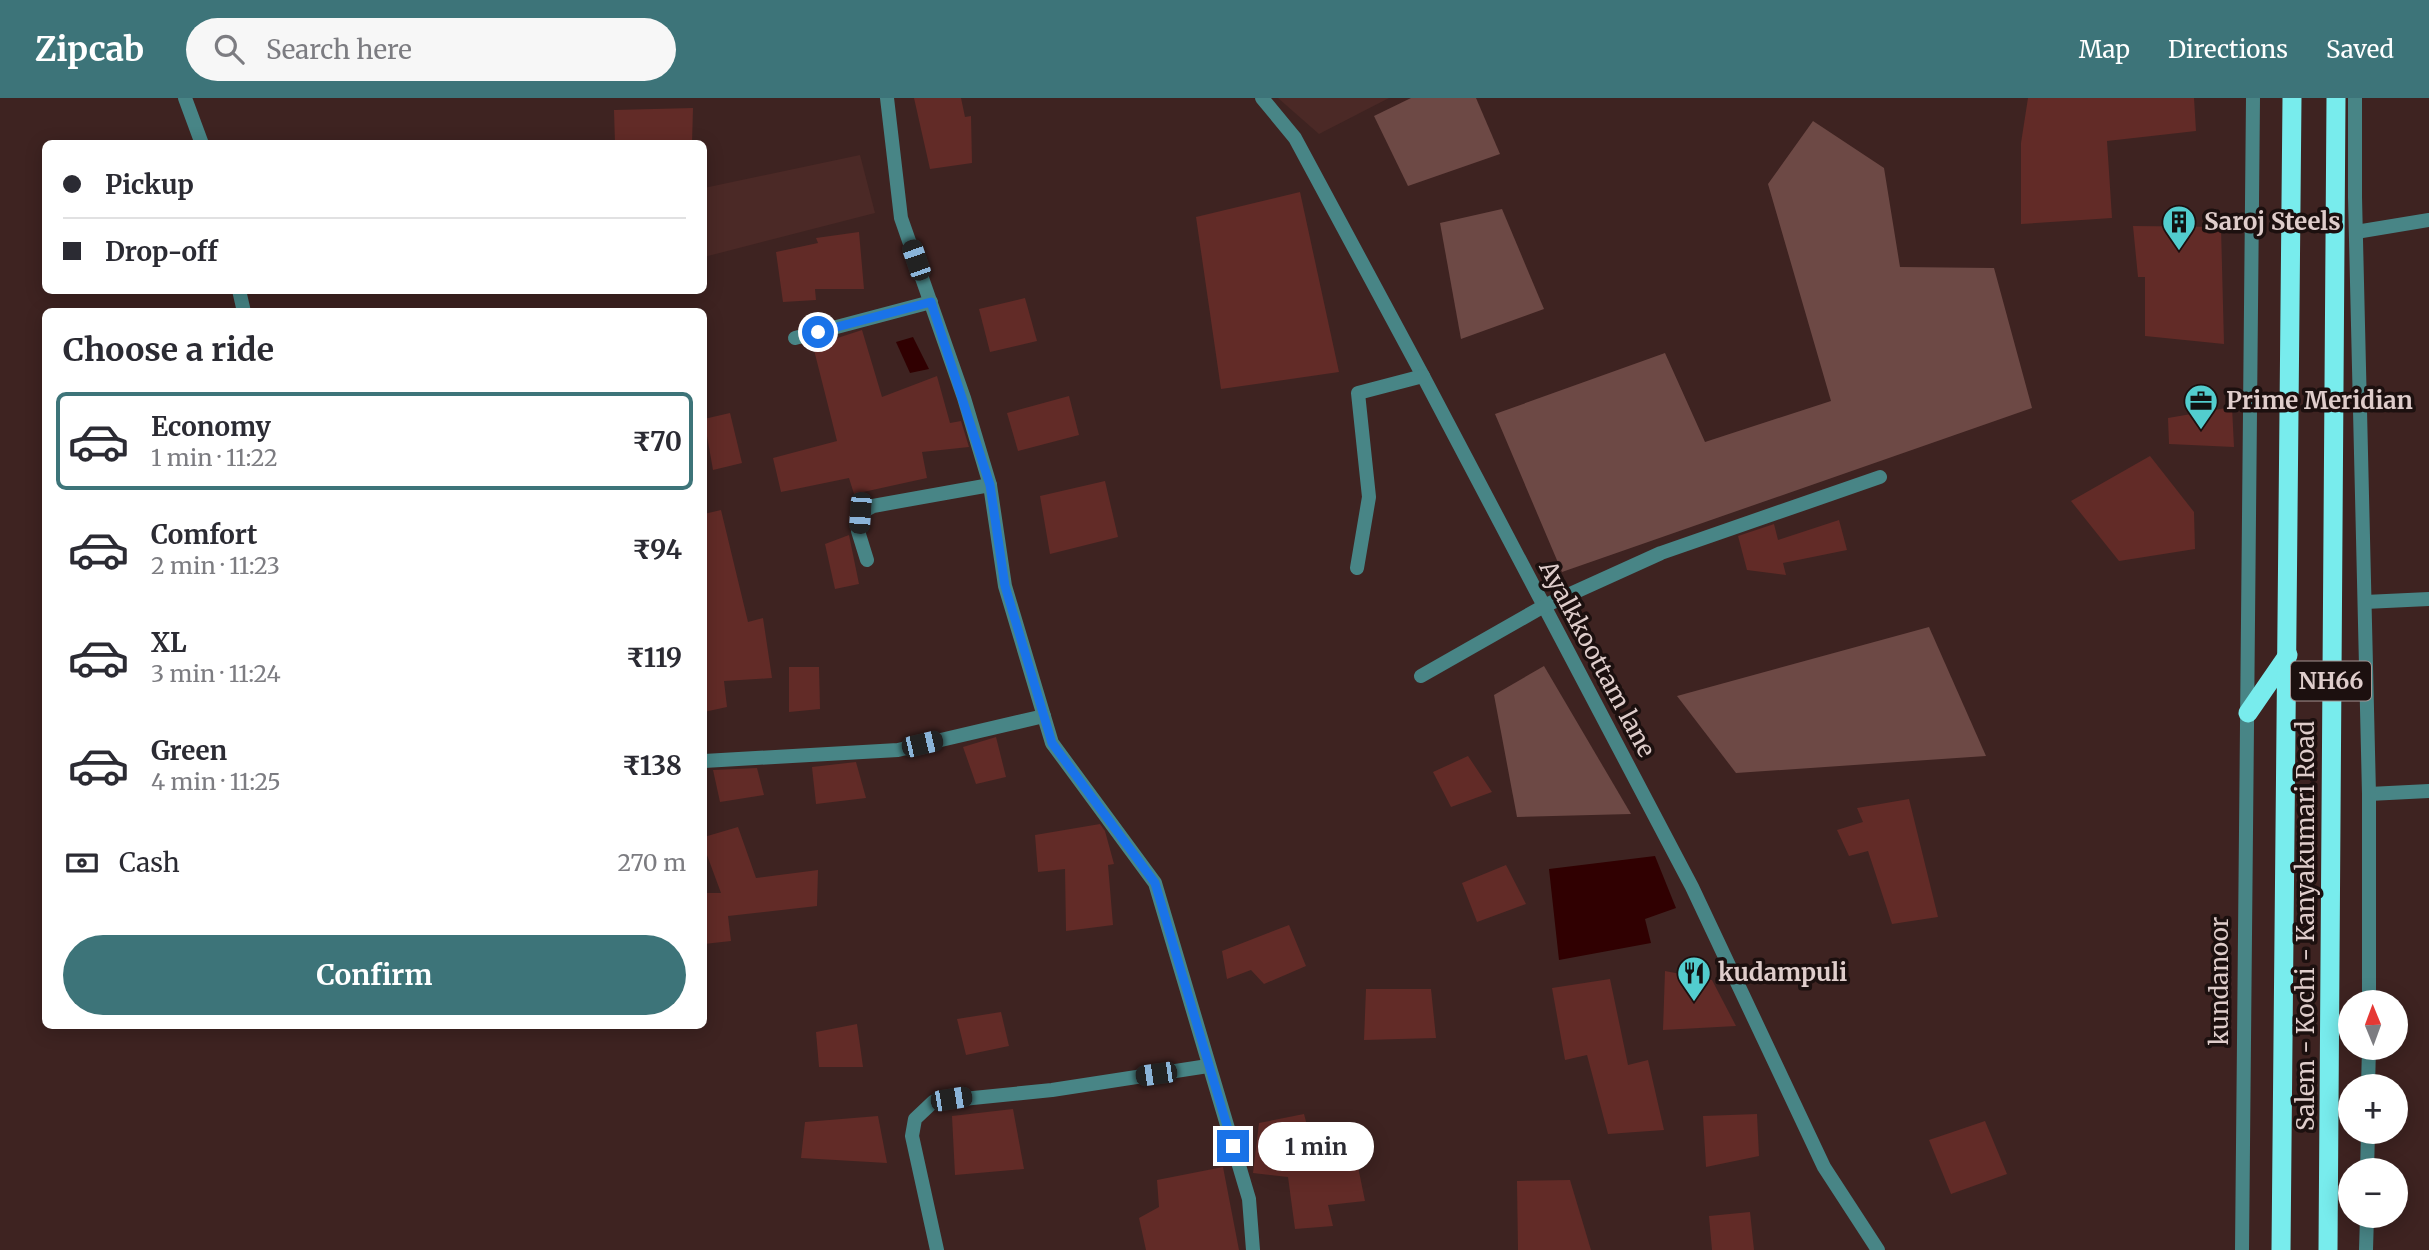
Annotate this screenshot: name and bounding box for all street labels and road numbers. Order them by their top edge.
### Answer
street label: Ayalkkoottam lane [1532,554,1662,762]
road number: NH66 [2291,662,2371,701]
street label: Salem - Kochi - Kanyakumari Road [2290,721,2321,1131]
street label: kundanoor [2204,916,2235,1045]

